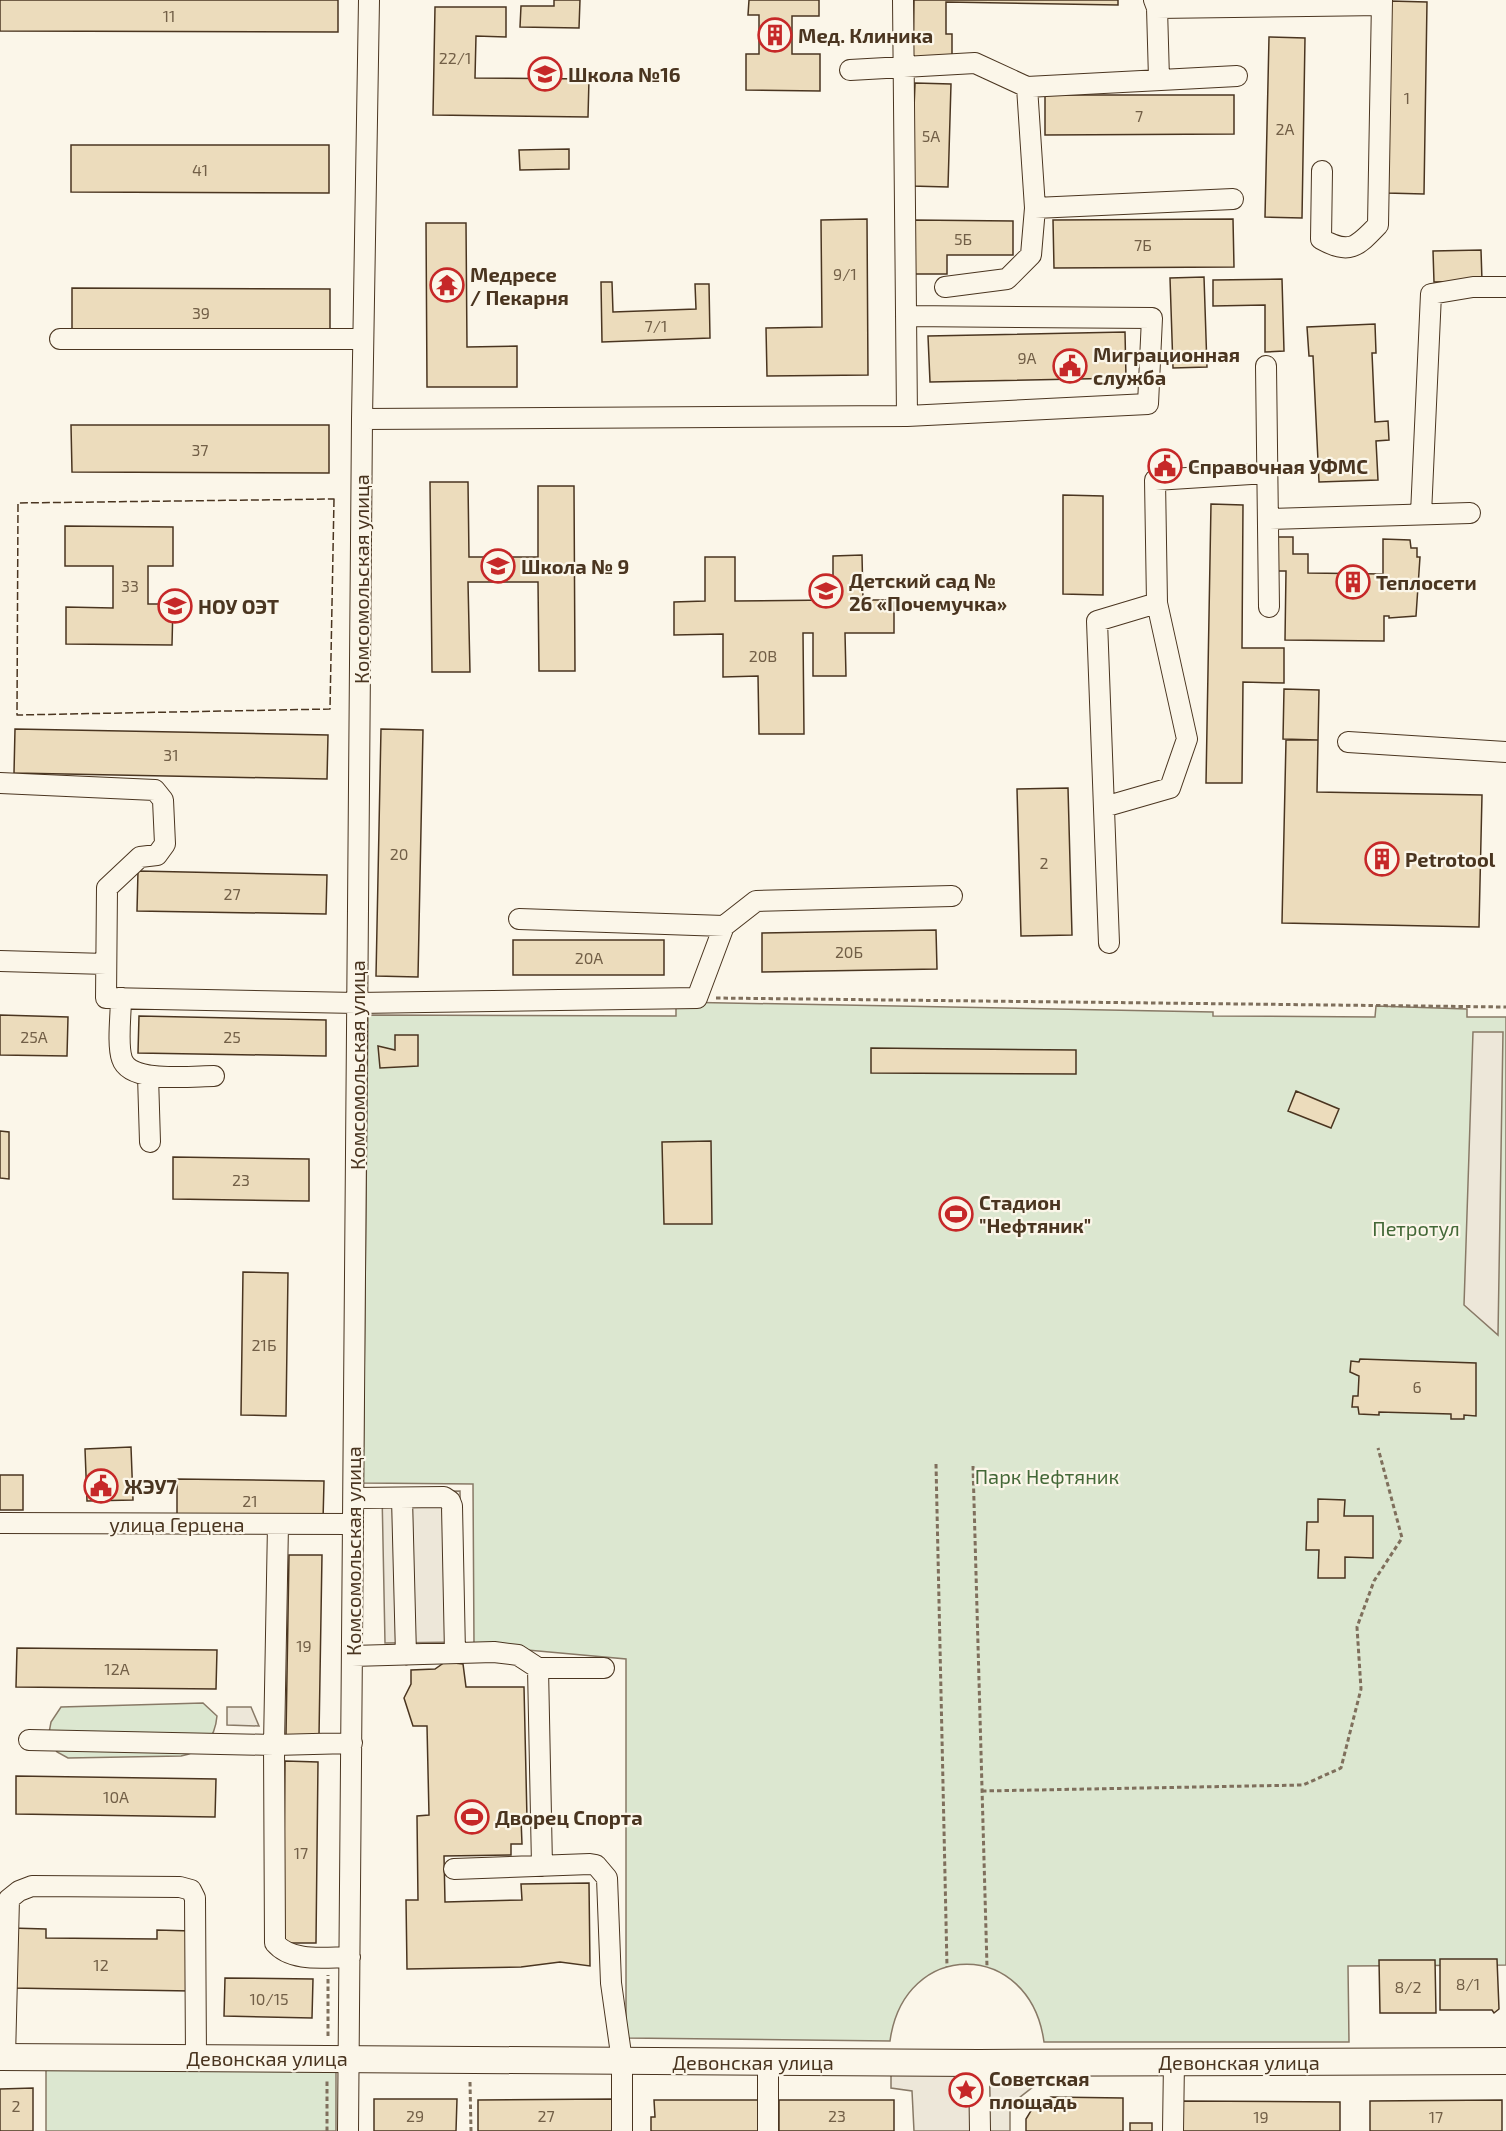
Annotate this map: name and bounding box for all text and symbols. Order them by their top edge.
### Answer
house number: 11 [163,6,175,25]
building icon: Мед. Клиника [757,17,793,53]
place label: Мед. Клиника [798,23,933,47]
house number: 22/1 [439,48,471,67]
school or university icon: Школа №16 [527,56,563,92]
place label: Школа №16 [568,62,681,86]
house number: 1 [1404,88,1410,107]
house number: 7 [1135,106,1143,125]
house number: 2А [1276,119,1295,138]
house number: 5А [922,126,940,145]
house number: 41 [192,160,208,179]
house number: 5Б [954,229,972,248]
house number: 7Б [1134,235,1152,254]
place label: Медресе / Пекарня [470,262,569,309]
house number: 9/1 [833,264,857,283]
temple icon: Медресе / Пекарня [429,267,465,303]
house number: 39 [192,303,210,322]
house number: 7/1 [645,316,667,335]
place label: Миграционная служба [1093,342,1240,389]
house number: 9А [1017,348,1037,367]
public building icon: Миграционная служба [1052,348,1088,384]
house number: 37 [191,440,209,459]
public building icon: Справочная УФМС [1147,448,1183,484]
place label: Справочная УФМС [1188,454,1368,478]
street label: Комсомольская улица [349,474,374,684]
school or university icon: Школа № 9 [480,548,516,584]
place label: Школа № 9 [521,554,629,578]
building icon: Теплосети [1335,564,1371,600]
place label: Детский сад № 26 «Почемучка» [849,568,1007,615]
place label: Теплосети [1376,570,1477,594]
school or university icon: Детский сад № 26 «Почемучка» [808,573,844,609]
house number: 33 [121,576,139,595]
school or university icon: НОУ ОЭТ [157,588,193,624]
place label: НОУ ОЭТ [198,594,279,618]
house number: 20В [749,646,777,665]
house number: 31 [163,745,179,764]
building icon: Petrotool [1364,841,1400,877]
house number: 20 [390,844,408,863]
place label: Petrotool [1405,847,1496,871]
house number: 2 [1040,853,1049,872]
house number: 27 [223,884,241,903]
house number: 20Б [835,942,863,961]
house number: 20А [575,948,603,967]
street label: Комсомольская улица [345,960,370,1170]
house number: 25А [20,1027,48,1046]
house number: 25 [223,1027,241,1046]
house number: 23 [232,1170,250,1189]
place label: Стадион "Нефтяник" [979,1190,1091,1237]
sports icon: Стадион "Нефтяник" [938,1196,974,1232]
park label: Петротул [1372,1216,1460,1241]
house number: 21Б [252,1335,276,1354]
house number: 6 [1412,1377,1422,1396]
street label: Комсомольская улица [341,1446,366,1656]
park label: Парк Нефтяник [975,1464,1120,1488]
public building icon: ЖЭУ7 [83,1468,119,1504]
place label: ЖЭУ7 [124,1474,177,1498]
house number: 21 [242,1491,258,1510]
street label: улица Герцена [109,1512,245,1537]
house number: 19 [296,1636,312,1655]
house number: 12А [104,1659,130,1678]
house number: 10А [103,1787,129,1806]
sports icon: Дворец Спорта [454,1799,490,1835]
place label: Дворец Спорта [495,1805,643,1829]
house number: 17 [294,1843,308,1862]
house number: 12 [93,1955,109,1974]
house number: 8/1 [1456,1974,1480,1993]
house number: 8/2 [1395,1977,1421,1996]
house number: 10/15 [249,1989,289,2008]
street label: Девонская улица [186,2046,348,2071]
street label: Девонская улица [672,2050,834,2075]
street label: Девонская улица [1158,2050,1320,2075]
place label: Советская площадь [989,2066,1090,2113]
place icon: Советская площадь [948,2072,984,2108]
house number: 2 [12,2096,21,2115]
house number: 29 [406,2106,424,2125]
house number: 27 [537,2106,555,2125]
house number: 23 [828,2106,846,2125]
house number: 19 [1253,2107,1269,2126]
house number: 17 [1429,2107,1443,2126]

